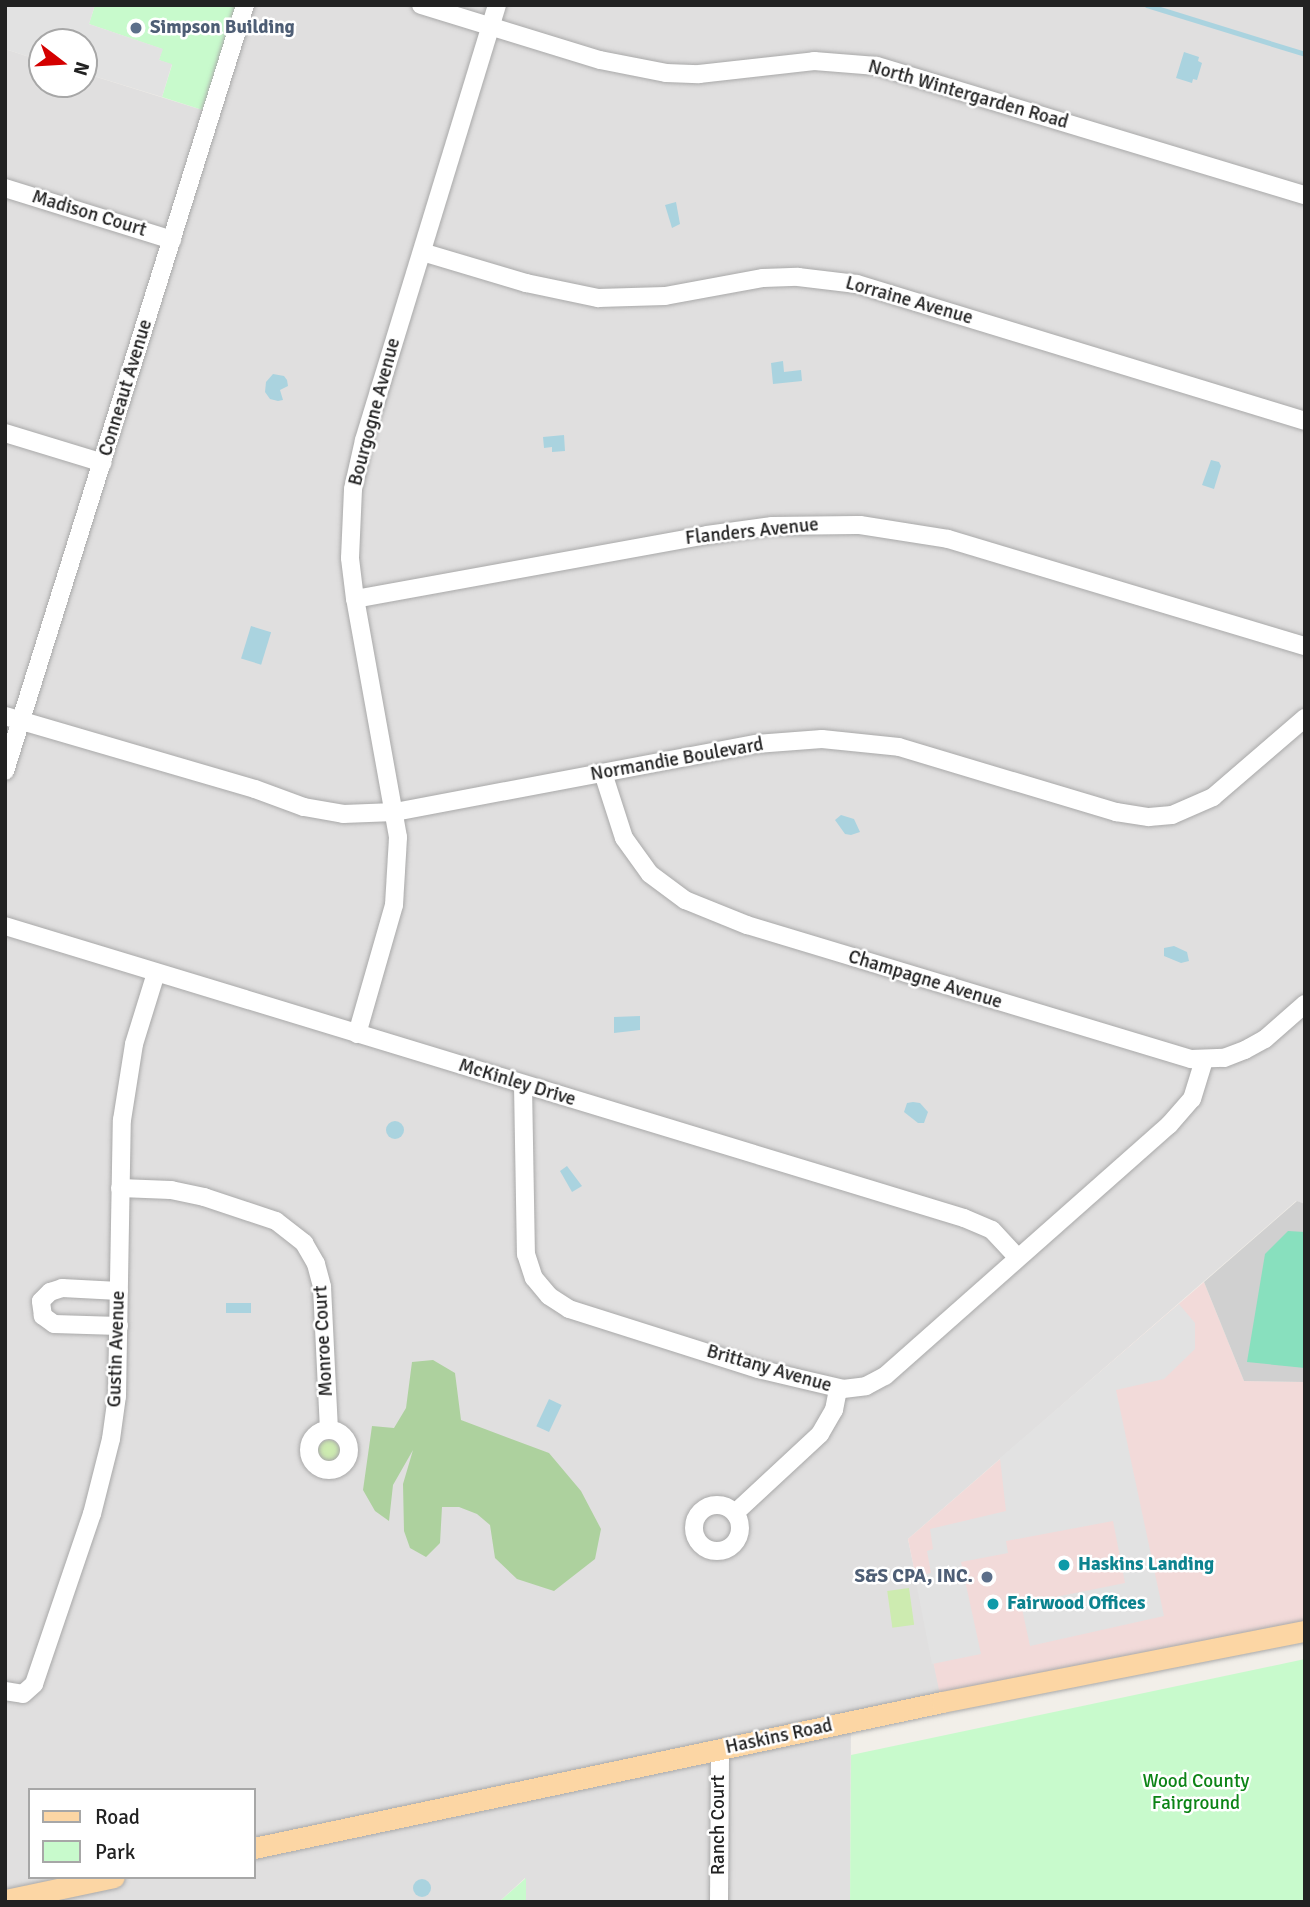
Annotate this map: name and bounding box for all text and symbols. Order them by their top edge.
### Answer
place label: Simpson Building [150,17,295,39]
marker: Simpson Building [128,20,144,36]
north arrow [28,28,98,98]
street label: North Wintergarden Road [865,56,1071,134]
text: N [68,59,95,78]
street label: Madison Court [29,186,149,242]
street label: Lorraine Avenue [843,272,975,330]
street label: Conneaut Avenue [94,317,158,459]
street label: Bourgogne Avenue [344,336,406,488]
street label: Flanders Avenue [684,514,820,550]
street label: Normandie Boulevard [589,734,765,786]
street label: Champagne Avenue [845,946,1005,1014]
street label: McKinley Drive [456,1054,578,1112]
street label: Monroe Court [310,1285,338,1397]
street label: Gustin Avenue [104,1290,130,1408]
street label: Brittany Avenue [704,1340,834,1398]
place label: Haskins Landing [1078,1554,1214,1576]
marker: Haskins Landing [1056,1557,1072,1573]
place label: S&S CPA, INC. [855,1566,973,1588]
marker: S&S CPA, INC. [979,1569,995,1585]
place label: Fairwood Offices [1007,1593,1145,1615]
marker: Fairwood Offices [985,1596,1001,1612]
street label: Haskins Road [723,1715,835,1759]
park label: Wood County Fairground [1143,1771,1249,1815]
street label: Ranch Court [708,1775,730,1875]
legend [28,1788,256,1879]
text: Road [95,1804,140,1830]
text: Park [95,1839,135,1865]

